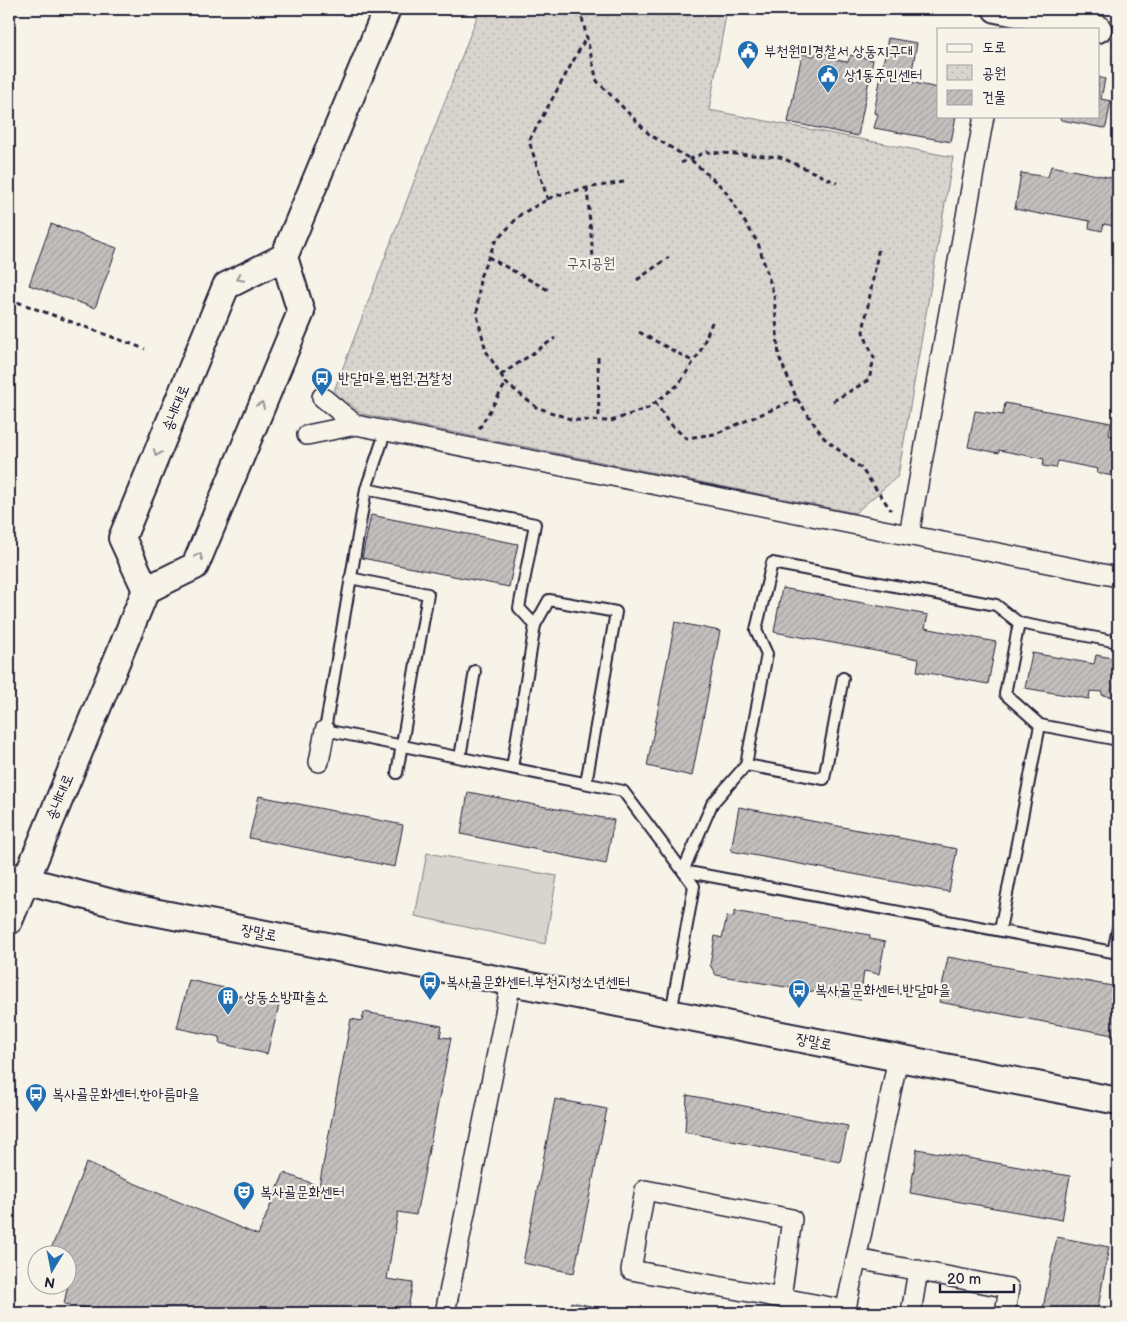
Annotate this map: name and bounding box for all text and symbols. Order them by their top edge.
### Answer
legend [937,28,1100,118]
text: 도로 [982,38,1006,57]
public building icon: 부천원미경찰서 상동지구대 [736,39,760,70]
place label: 부천원미경찰서 상동지구대 [764,42,913,61]
public building icon: 상1동주민센터 [816,63,840,94]
text: 공원 [982,64,1006,83]
place label: 상1동주민센터 [844,66,922,85]
text: 건물 [982,88,1006,107]
park label: 구지공원 [567,254,615,273]
one-way arrow [237,272,246,282]
bus stop icon: 반달마을.법원.검찰청 [310,366,334,397]
place label: 반달마을.법원.검찰청 [338,369,452,388]
street label: 송내대로 [158,382,194,434]
one-way arrow [255,402,265,410]
one-way arrow [153,448,163,457]
one-way arrow [193,552,204,561]
street label: 송내대로 [42,771,78,823]
street label: 장말로 [239,920,279,946]
bus stop icon: 복사골문화센터.부천시청소년센터 [418,970,442,1001]
place label: 복사골문화센터.부천시청소년센터 [446,973,630,992]
bus stop icon: 복사골문화센터.반달마을 [787,978,811,1009]
place label: 복사골문화센터.반달마을 [815,981,951,1000]
building icon: 상동소방파출소 [216,985,240,1016]
place label: 상동소방파출소 [244,988,329,1007]
street label: 장말로 [794,1029,834,1055]
bus stop icon: 복사골문화센터.한아름마을 [24,1082,48,1113]
place label: 복사골문화센터.한아름마을 [52,1085,200,1104]
theatre icon: 복사골문화센터 [232,1180,256,1211]
place label: 복사골문화센터 [260,1183,345,1202]
north arrow [28,1244,78,1294]
scale bar [940,1262,1013,1294]
text: 20 m [947,1270,981,1289]
text: N [43,1273,56,1292]

